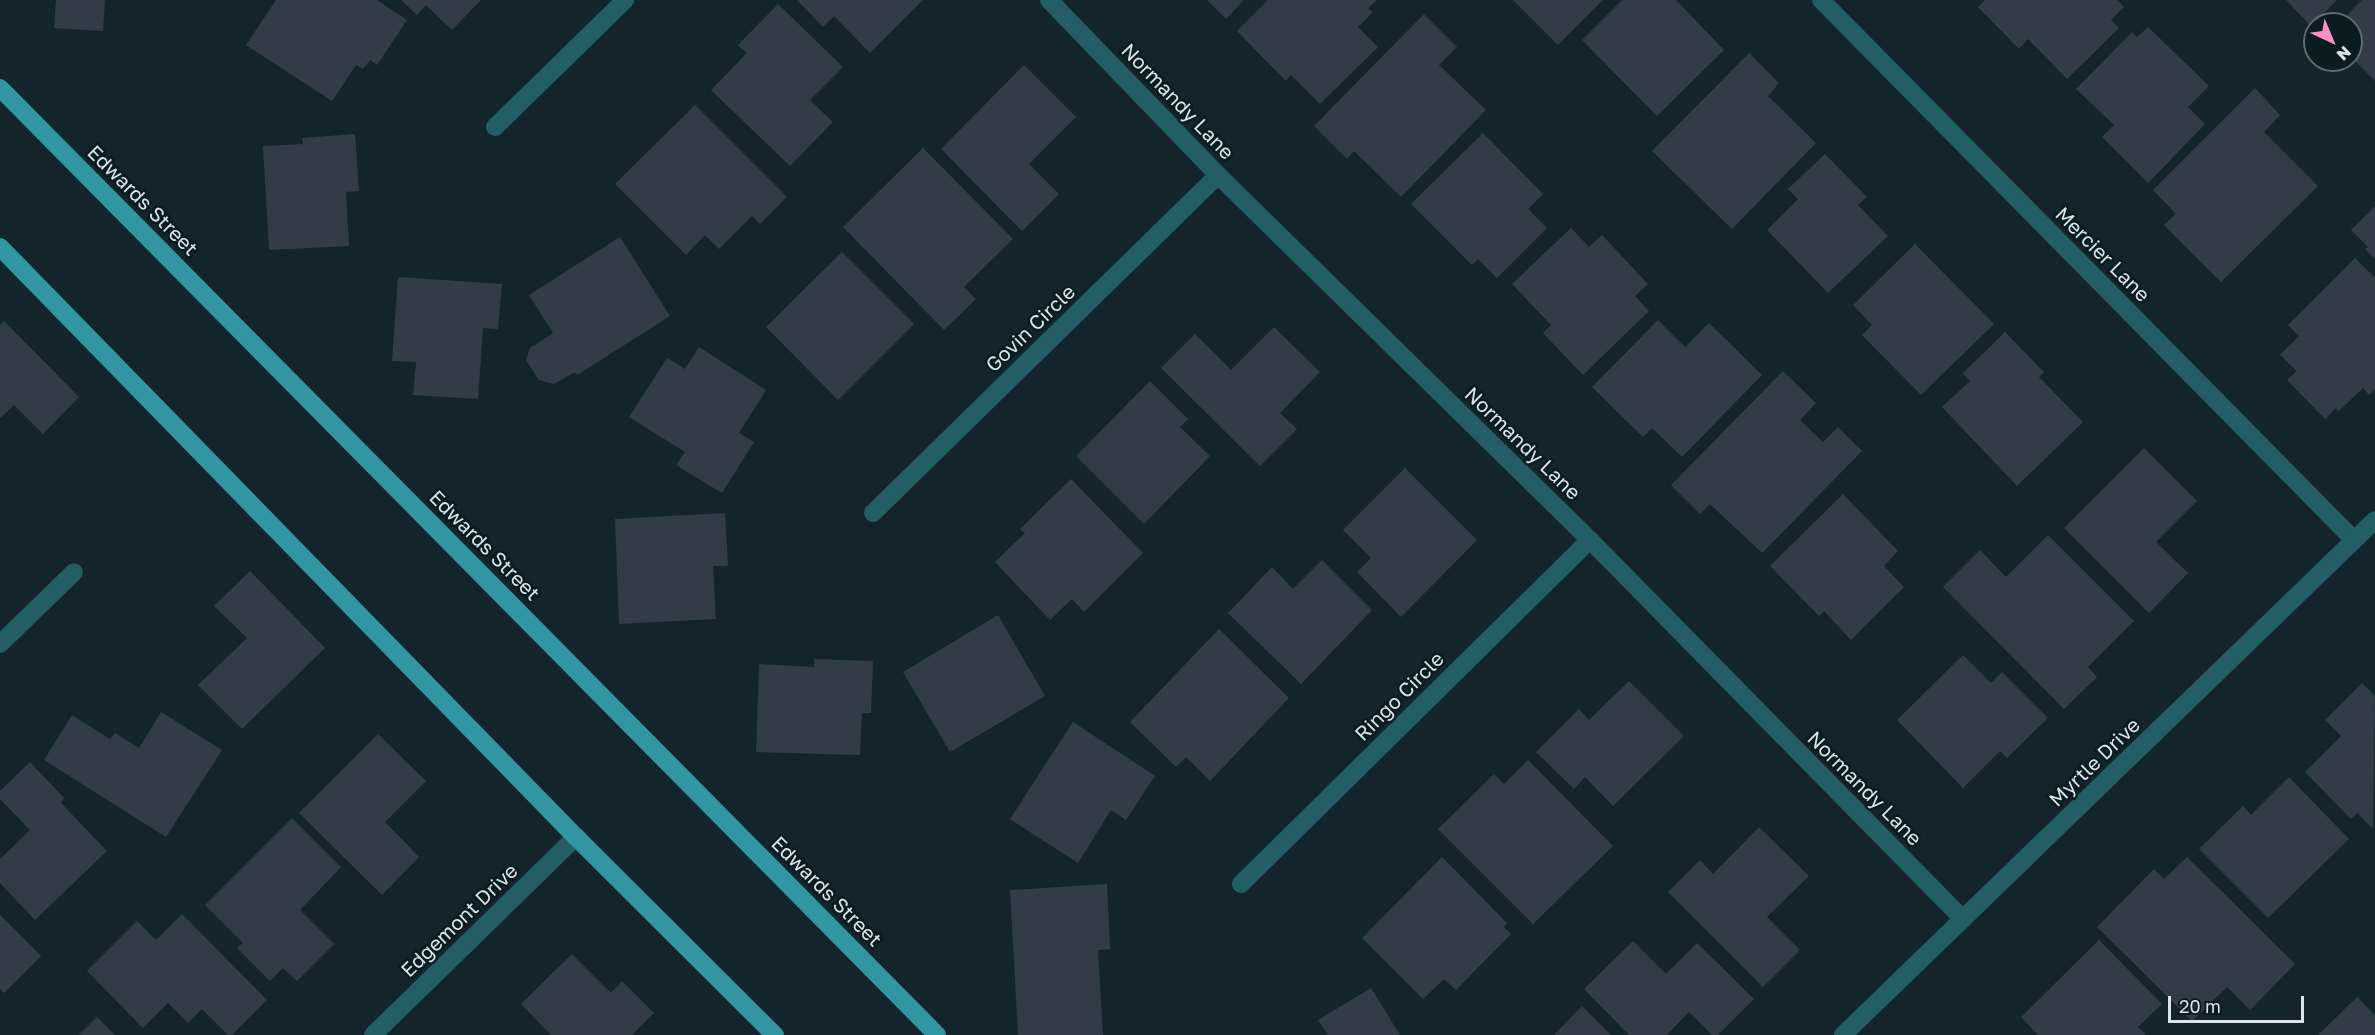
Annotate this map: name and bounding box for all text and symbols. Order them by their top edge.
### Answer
north arrow [2303,12,2363,72]
street label: Normandy Lane [1117,38,1239,164]
text: N [2333,42,2355,65]
street label: Edwards Street [83,140,203,260]
street label: Mercier Lane [2051,202,2155,306]
street label: Govin Circle [980,279,1080,377]
street label: Normandy Lane [1460,382,1586,504]
street label: Edwards Street [425,485,545,605]
street label: Ringo Circle [1350,647,1448,745]
street label: Myrtle Drive [2044,713,2144,811]
street label: Normandy Lane [1803,726,1927,850]
street label: Edwards Street [767,831,887,951]
street label: Edgemont Drive [396,858,522,982]
scale bar [2171,984,2308,1022]
text: 20 m [2179,995,2221,1017]

